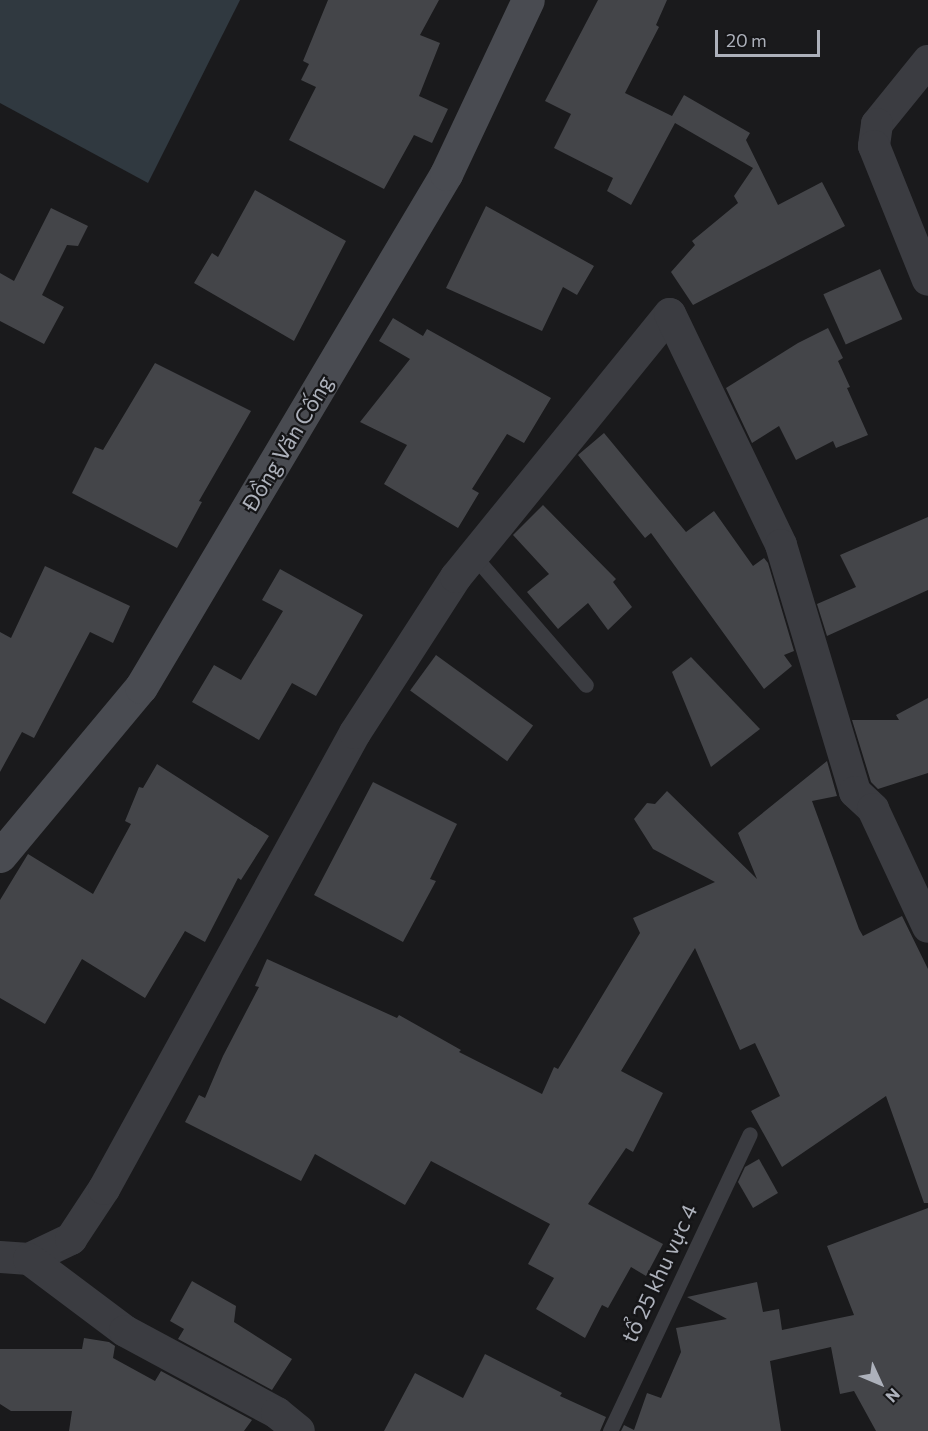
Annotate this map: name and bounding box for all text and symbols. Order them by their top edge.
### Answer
scale bar [718,18,823,56]
text: 20 m [726,29,767,51]
street label: Đồng Văn Cống [236,371,338,515]
street label: tổ 25 khu vực 4 [615,1200,703,1346]
north arrow [850,1353,910,1413]
text: N [882,1385,904,1407]

